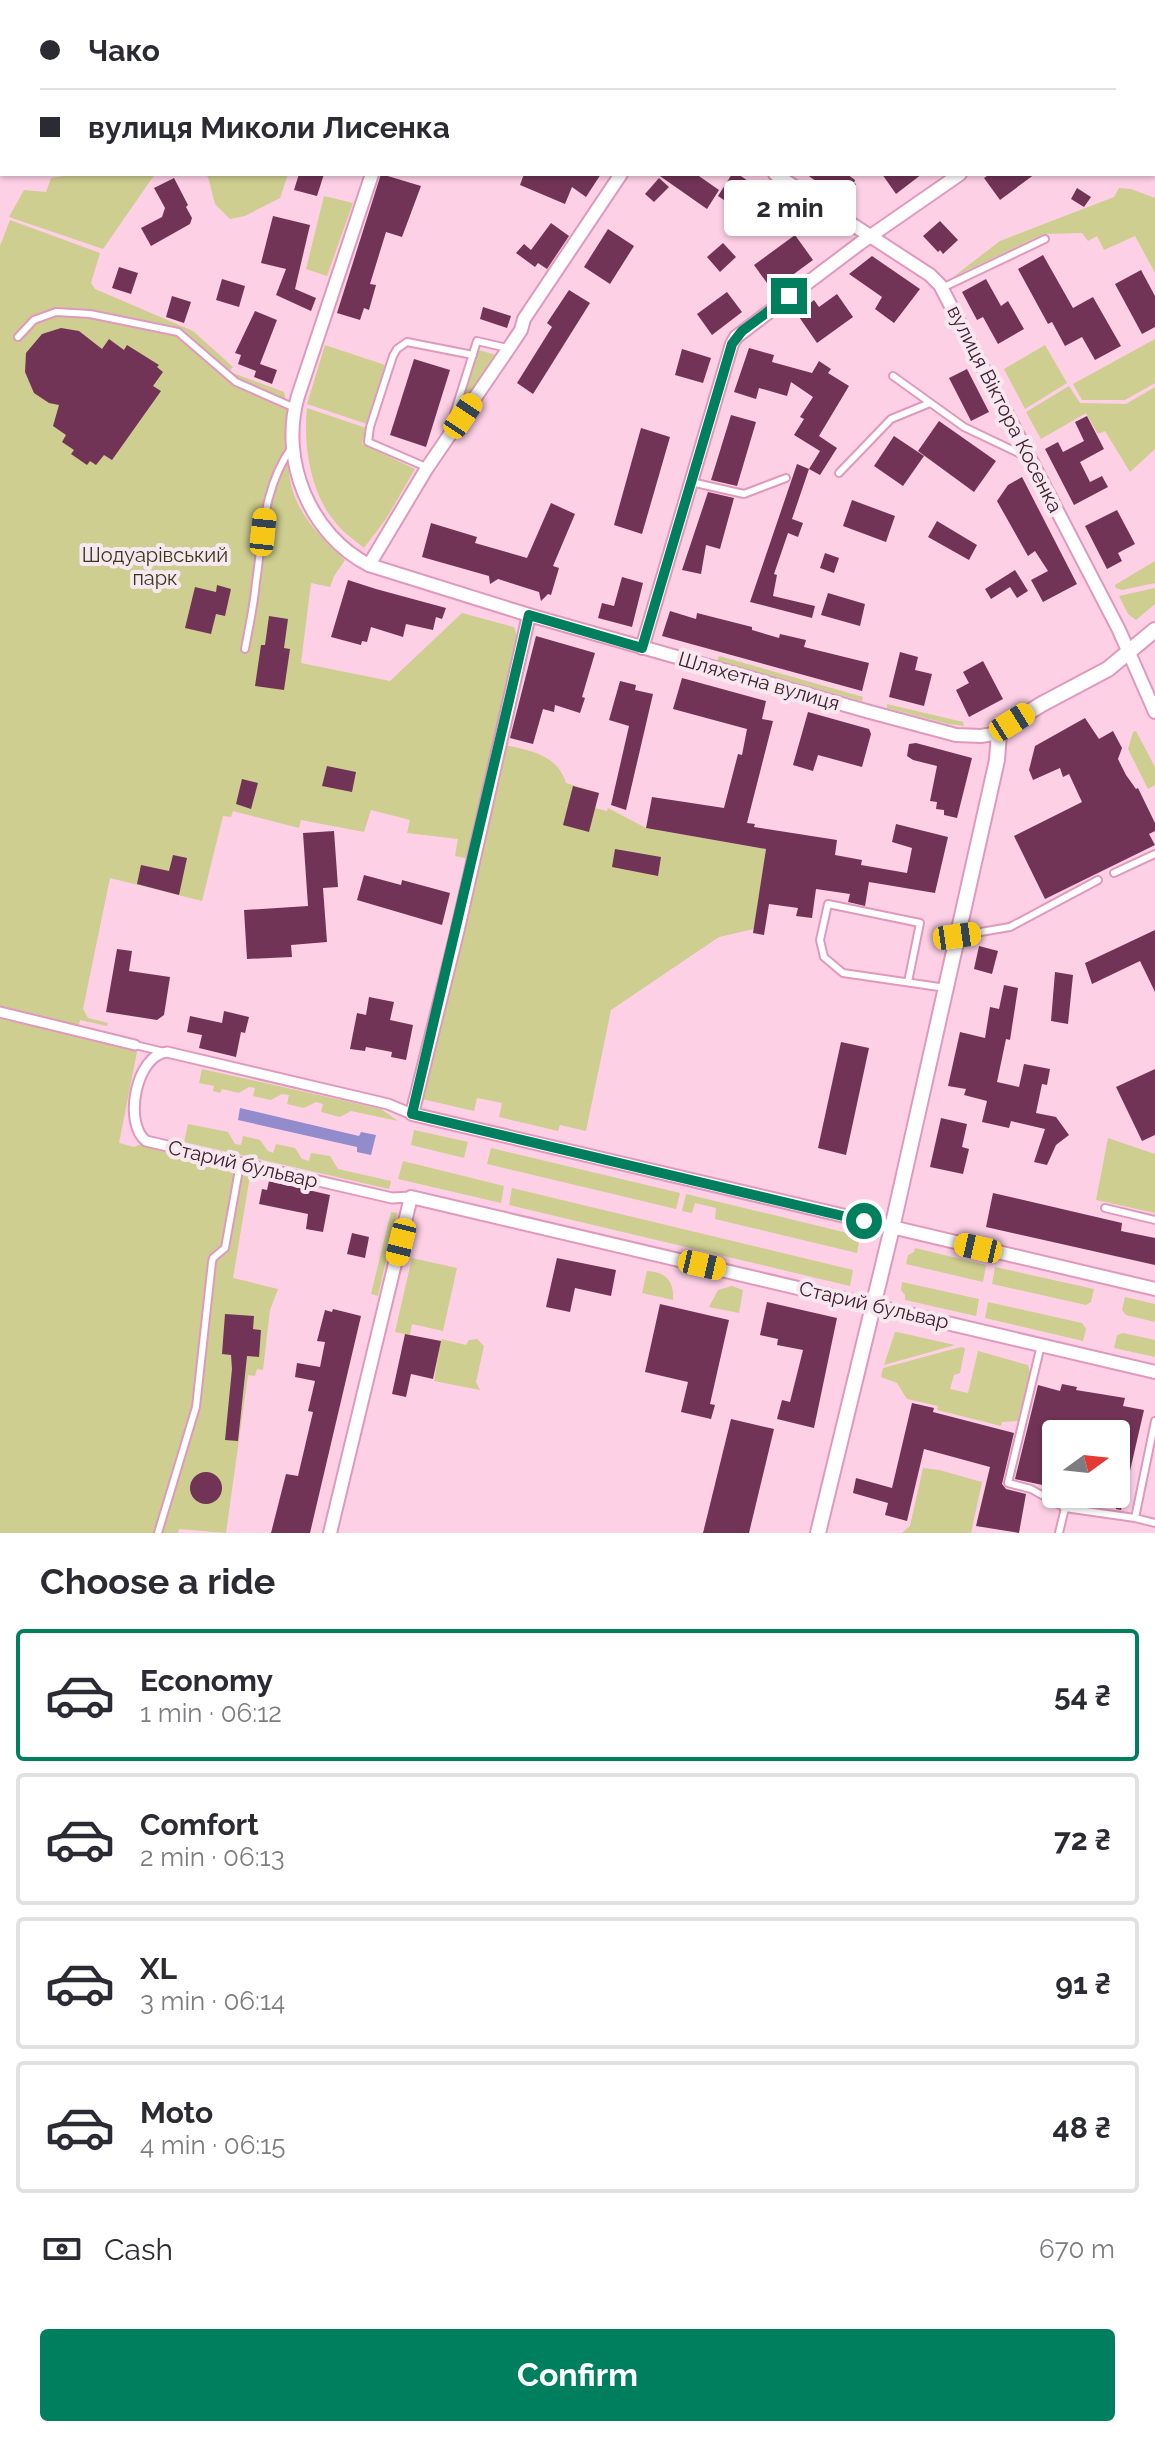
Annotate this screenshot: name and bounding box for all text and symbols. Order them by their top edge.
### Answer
text: Чако [88,33,160,68]
text: вулиця Миколи Лисенка [88,110,450,145]
callout: 2 min [723,180,855,236]
text: 2 min [756,193,824,223]
route end [771,278,807,314]
street label: вулиця Віктора Косенка [942,301,1068,517]
car [440,389,486,443]
car [249,507,277,557]
park label: Шодуарівський парк [82,543,228,590]
street label: Шляхетна вулиця [676,647,842,715]
car [985,699,1039,745]
car [932,921,982,951]
street label: Старий бульвар [166,1135,320,1193]
route start [846,1203,882,1239]
car [384,1216,418,1268]
car [952,1231,1004,1265]
car [676,1248,728,1282]
street label: Старий бульвар [797,1276,951,1334]
north arrow [1042,1420,1130,1508]
map controls [1042,1420,1130,1508]
text: Choose a ride [40,1560,275,1602]
icon: car [44,1659,116,1731]
text: Economy [140,1663,273,1698]
text: 54 ₴ [1054,1678,1111,1713]
text: 1 min · 06:12 [140,1698,282,1728]
icon: car [44,1803,116,1875]
text: Comfort [140,1807,259,1842]
text: 72 ₴ [1054,1822,1111,1857]
text: 2 min · 06:13 [140,1842,285,1872]
icon: car [44,1947,116,2019]
text: XL [140,1951,177,1986]
text: 91 ₴ [1055,1966,1111,2001]
text: 3 min · 06:14 [140,1986,285,2016]
icon: car [44,2091,116,2163]
text: Moto [140,2095,213,2130]
text: 48 ₴ [1053,2110,1111,2145]
text: 4 min · 06:15 [140,2130,286,2160]
icon: cash [40,2227,84,2271]
text: Cash [104,2232,173,2267]
text: 670 m [1039,2234,1115,2264]
button: Confirm [40,2329,1115,2421]

